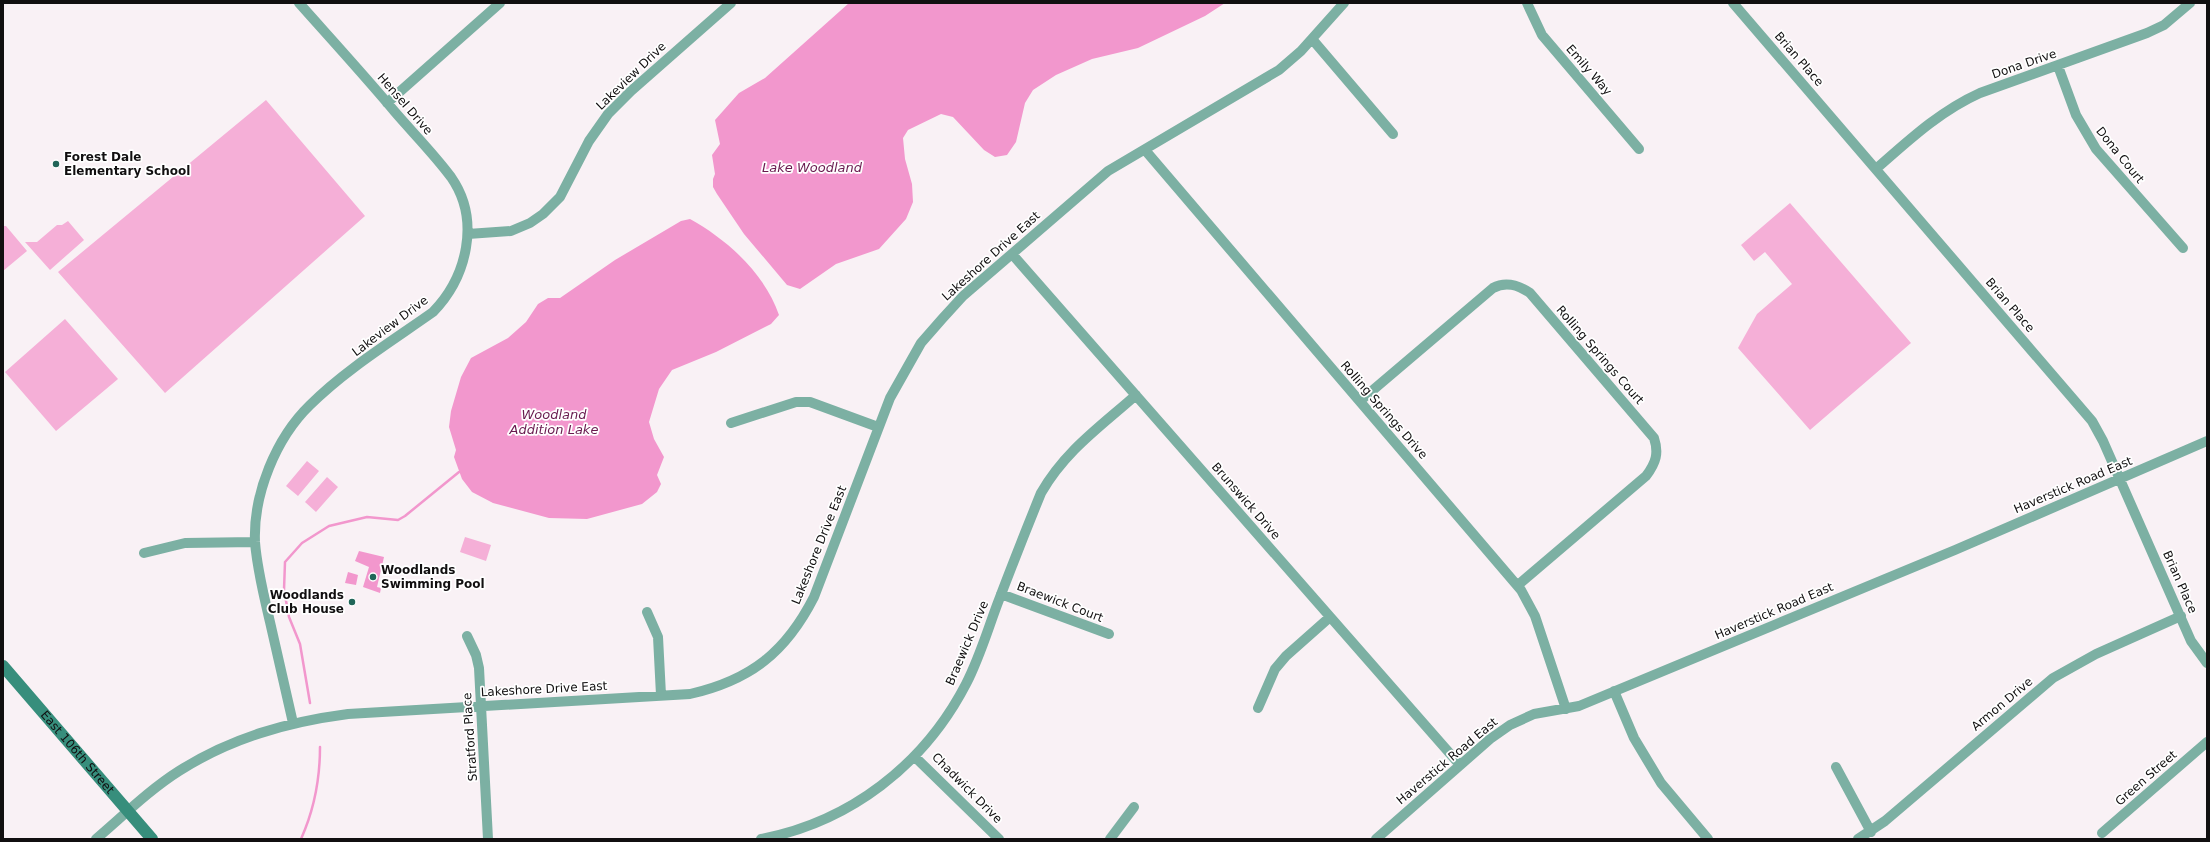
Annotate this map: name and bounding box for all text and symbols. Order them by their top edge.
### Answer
street label: Brian Place [1772,29,1826,89]
street label: Lakeview Drive [593,39,669,113]
street label: Emily Way [1563,42,1615,98]
street label: Dona Drive [1990,46,2058,82]
street label: Hensel Drive [375,70,435,138]
street label: Dona Court [2093,124,2147,186]
place label: Forest Dale Elementary School [64,150,190,178]
marker: Forest Dale Elementary School [51,159,61,169]
water label: Lake Woodland [762,160,863,175]
street label: Lakeshore Drive East [939,208,1043,304]
street label: Brian Place [1983,275,2037,335]
street label: Lakeview Drive [349,293,431,359]
street label: Rolling Springs Court [1553,303,1647,407]
street label: Rolling Springs Drive [1338,358,1430,462]
water label: Woodland Addition Lake [509,407,598,437]
street label: Haverstick Road East [2012,454,2135,516]
street label: Brunswick Drive [1209,460,1283,542]
street label: Lakeshore Drive East [789,483,849,606]
street label: Brian Place [2160,548,2200,616]
place label: Woodlands Swimming Pool [381,563,485,591]
marker: Woodlands Swimming Pool [368,572,378,582]
street label: Braewick Court [1015,579,1105,625]
street label: Haverstick Road East [1713,580,1836,642]
place label: Woodlands Club House [268,588,344,616]
marker: Woodlands Club House [347,597,357,607]
street label: Braewick Drive [943,599,991,687]
street label: Armon Drive [1969,674,2035,734]
street label: Lakeshore Drive East [480,679,608,699]
street label: Stratford Place [460,692,480,782]
street label: East 106th Street [38,708,117,797]
street label: Haverstick Road East [1394,715,1500,807]
street label: Green Street [2112,747,2180,808]
street label: Chadwick Drive [929,750,1005,826]

